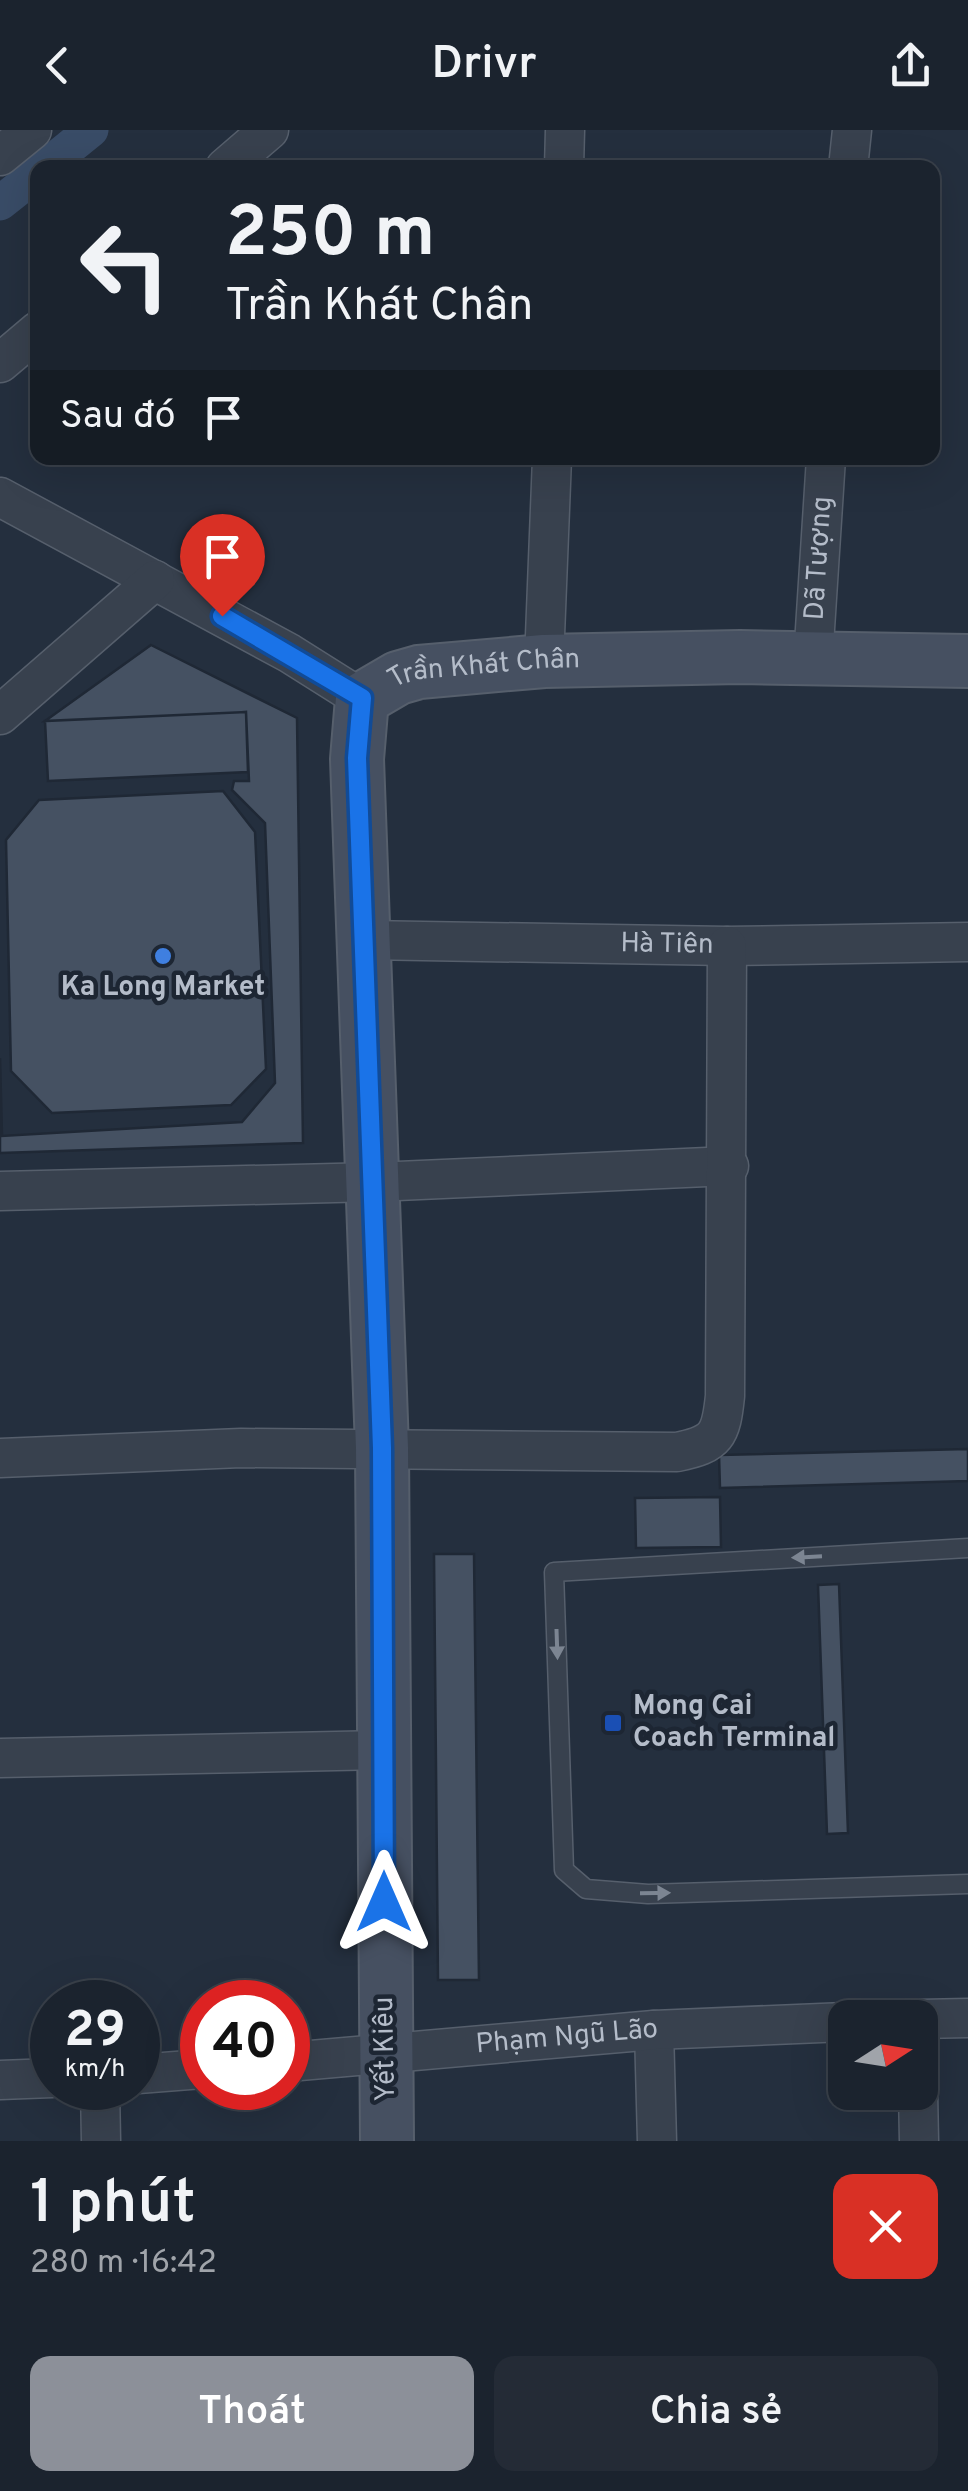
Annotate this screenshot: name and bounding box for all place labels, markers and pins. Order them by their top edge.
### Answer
pin [180,514,265,617]
marker: Ka Long Market [152,945,174,967]
place label: Ka Long Market [61,970,265,1006]
place label: Mong Cai Coach Terminal [633,1689,836,1757]
marker: Mong Cai Coach Terminal [602,1712,624,1734]

